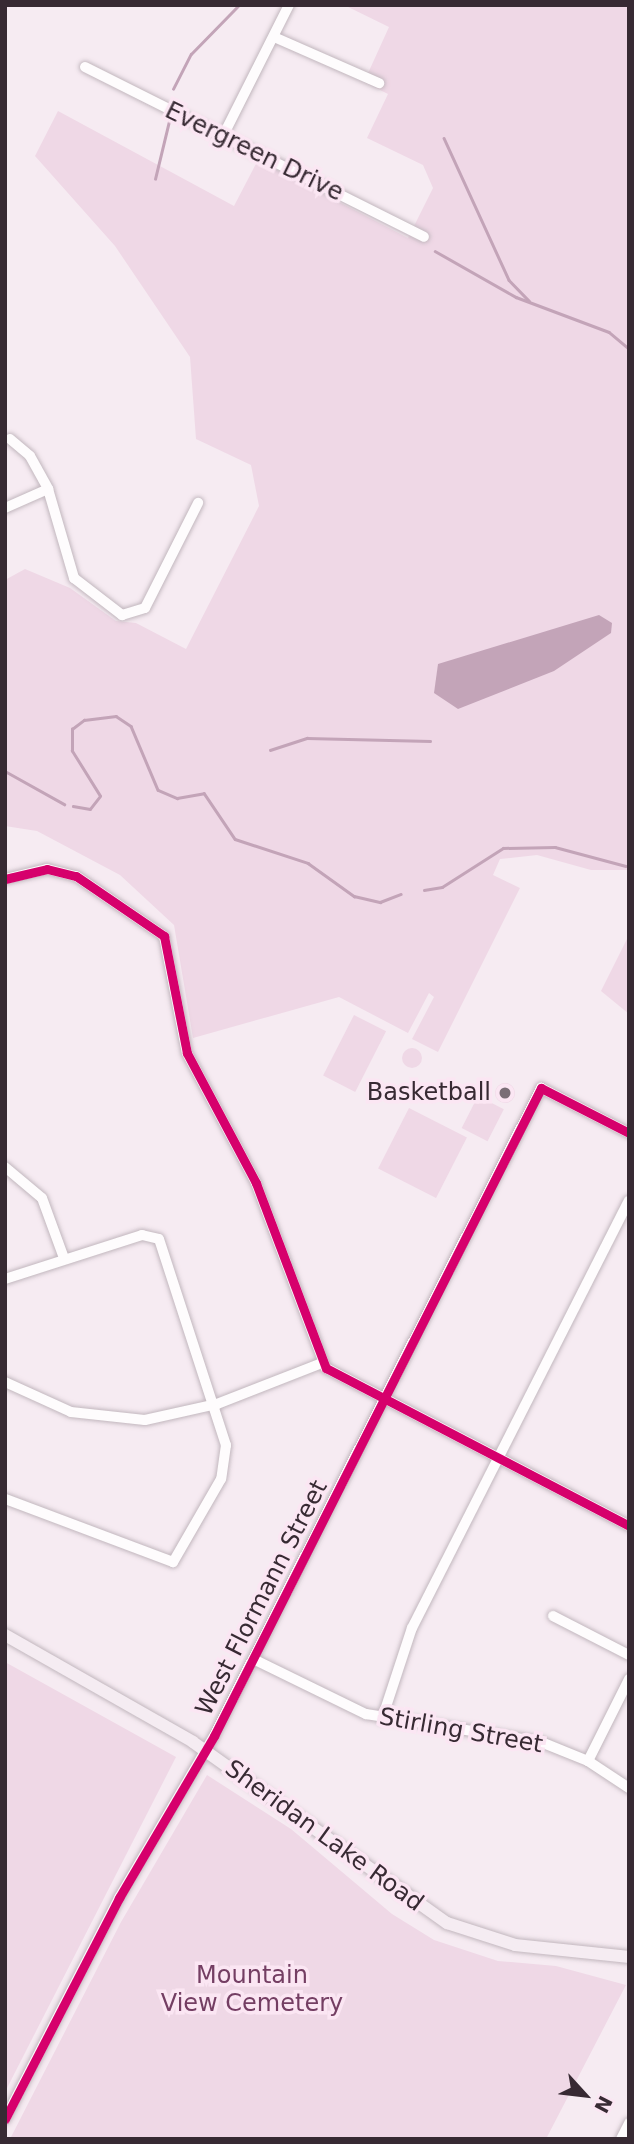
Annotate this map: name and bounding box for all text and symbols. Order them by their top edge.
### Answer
street label: Evergreen Drive [160,96,348,208]
place label: Basketball [367,1079,491,1107]
marker: Basketball [497,1085,513,1101]
street label: West Flormann Street [190,1475,334,1721]
street label: Stirling Street [377,1702,545,1760]
street label: Sheridan Lake Road [219,1754,429,1918]
park label: Mountain View Cemetery [161,1962,343,2018]
north arrow [550,2060,620,2130]
text: N [590,2092,617,2117]

